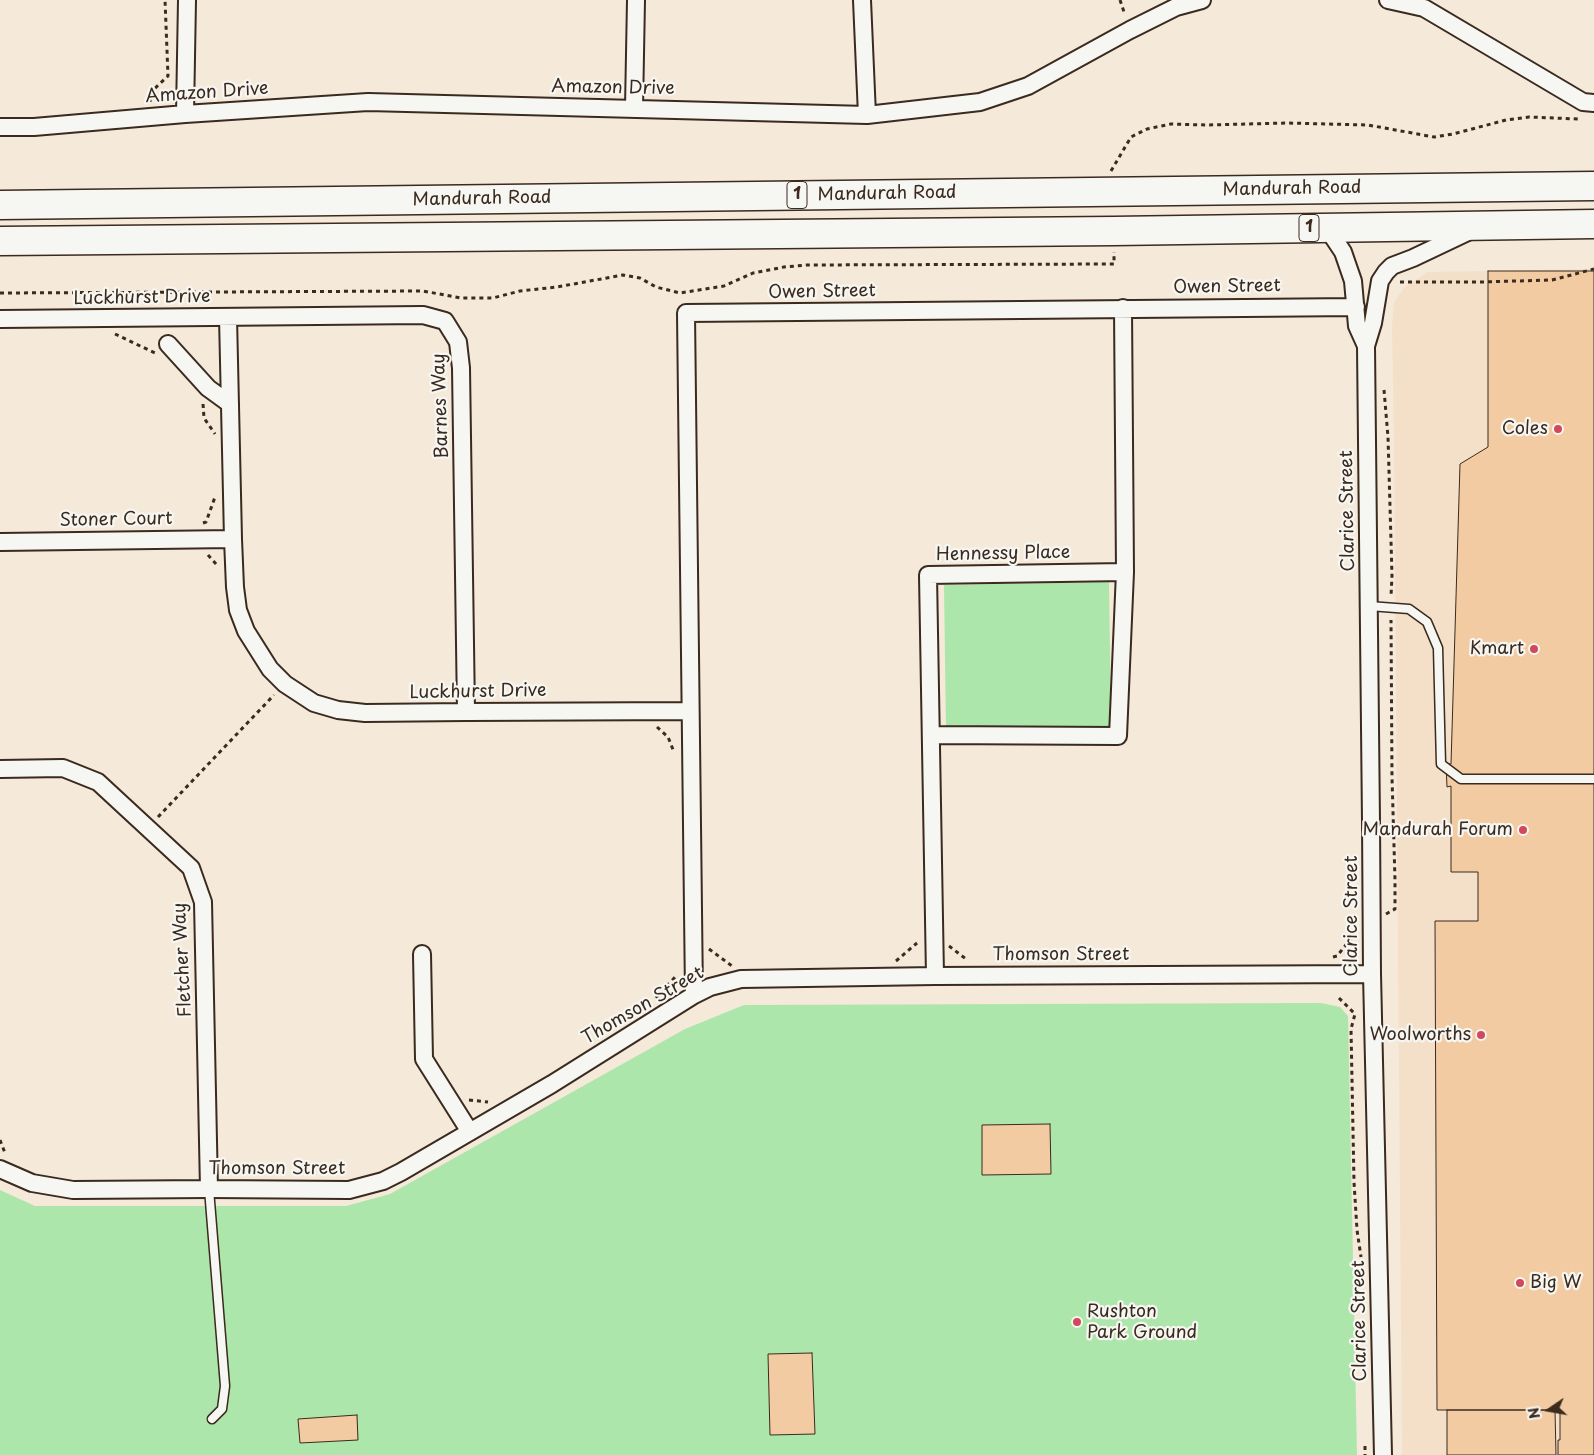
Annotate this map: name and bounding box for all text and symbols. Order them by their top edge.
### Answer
street label: Amazon Drive [551,76,675,100]
street label: Amazon Drive [145,78,269,108]
street label: Mandurah Road [1222,177,1362,201]
road number: 1 [787,182,807,208]
street label: Mandurah Road [817,182,957,206]
street label: Mandurah Road [412,187,552,211]
road number: 1 [1299,214,1319,242]
street label: Owen Street [1173,275,1281,299]
street label: Owen Street [768,280,876,304]
street label: Luckhurst Drive [73,286,211,310]
street label: Barnes Way [428,353,454,459]
place label: Coles [1502,418,1548,440]
marker: Coles [1552,423,1564,435]
street label: Clarice Street [1336,450,1360,572]
street label: Stoner Court [59,508,173,532]
street label: Hennessy Place [936,542,1070,566]
place label: Kmart [1469,638,1524,660]
marker: Kmart [1528,643,1540,655]
street label: Luckhurst Drive [409,680,547,704]
place label: Mandurah Forum [1363,819,1513,841]
marker: Mandurah Forum [1517,824,1529,836]
street label: Clarice Street [1341,855,1363,977]
street label: Fletcher Way [169,902,197,1018]
street label: Thomson Street [993,944,1129,966]
street label: Thomson Street [578,962,708,1050]
place label: Woolworths [1369,1024,1471,1046]
marker: Woolworths [1475,1029,1487,1041]
street label: Thomson Street [209,1158,345,1180]
street label: Clarice Street [1348,1260,1372,1382]
place label: Big W [1530,1272,1581,1294]
marker: Big W [1514,1277,1526,1289]
place label: Rushton Park Ground [1087,1301,1197,1344]
marker: Rushton Park Ground [1071,1316,1083,1328]
north arrow [1524,1385,1574,1435]
text: N [1522,1406,1545,1421]

